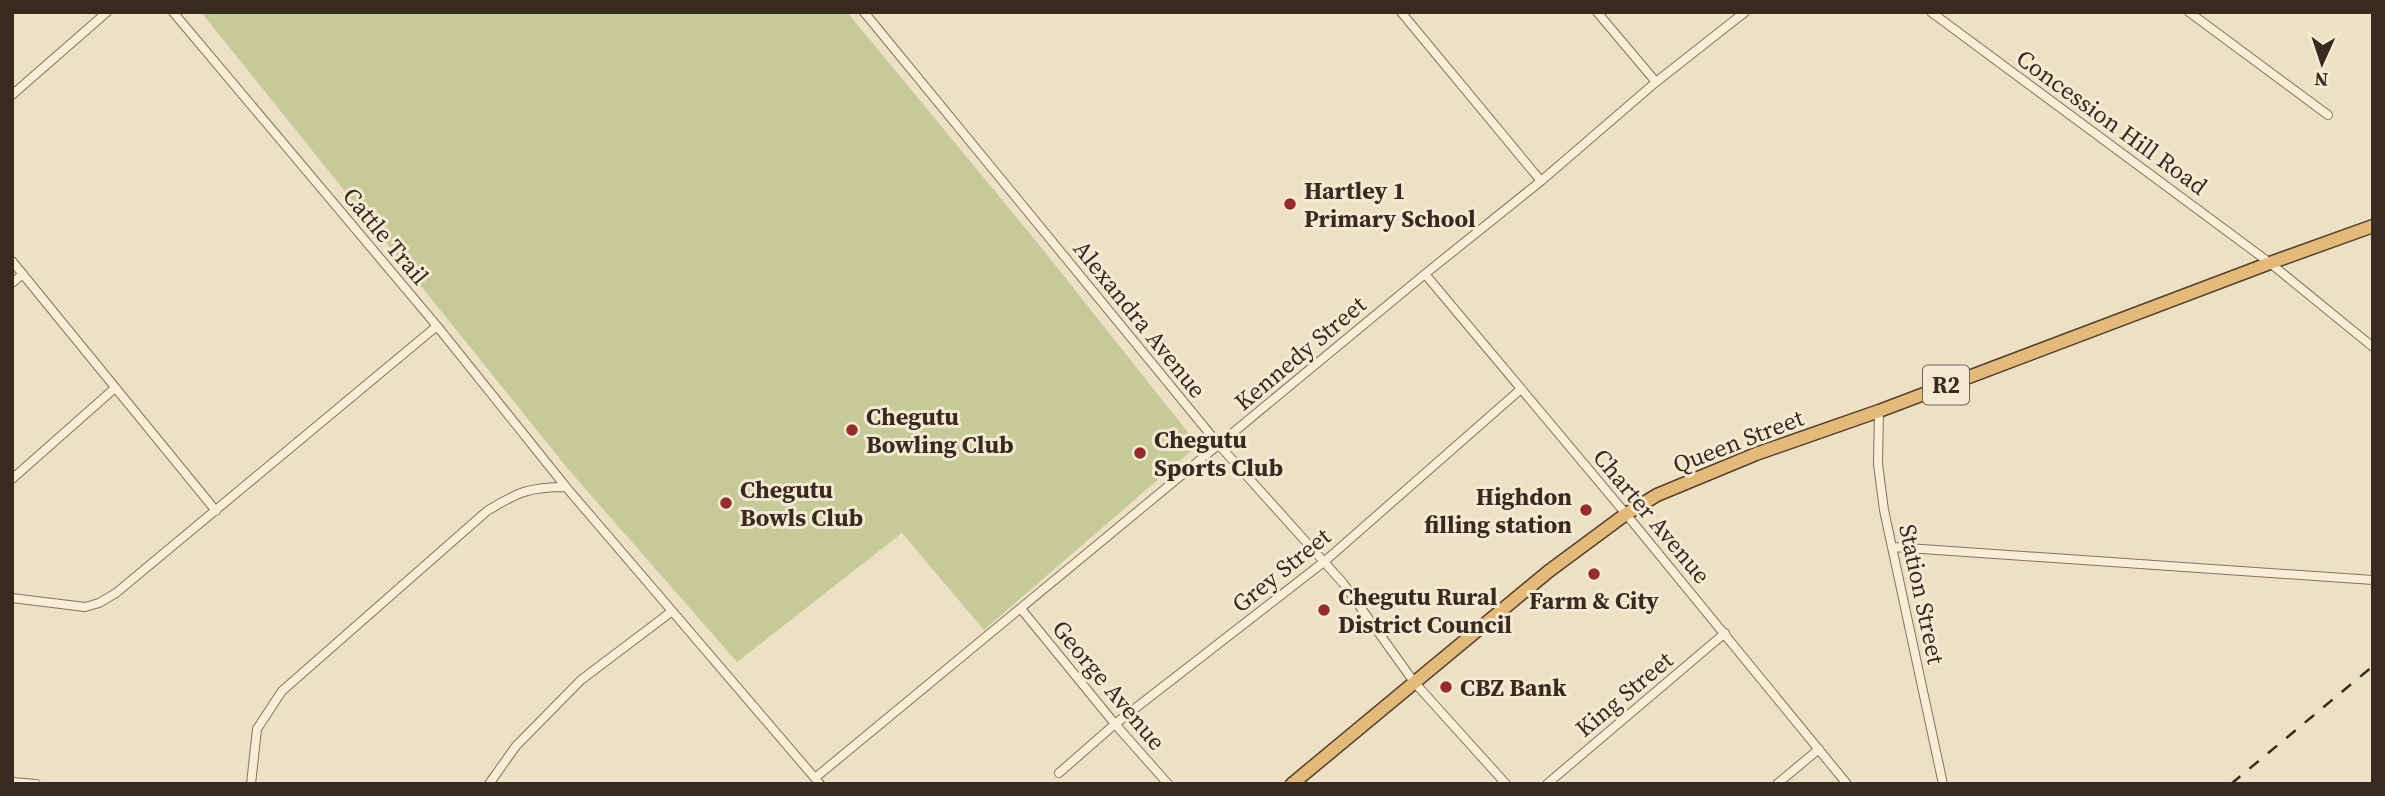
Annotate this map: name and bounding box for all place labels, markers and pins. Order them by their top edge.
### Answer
place label: Hartley 1 Primary School [1304,174,1476,235]
marker: Hartley 1 Primary School [1282,196,1298,212]
place label: Chegutu Bowling Club [866,400,1014,461]
marker: Chegutu Bowling Club [844,422,860,438]
place label: Chegutu Sports Club [1154,423,1283,484]
marker: Chegutu Sports Club [1132,445,1148,461]
place label: Chegutu Bowls Club [740,473,863,534]
place label: Highdon filling station [1424,480,1572,541]
marker: Chegutu Bowls Club [718,495,734,511]
marker: Highdon filling station [1578,502,1594,518]
marker: Farm & City [1586,566,1602,582]
place label: Chegutu Rural District Council [1338,580,1512,641]
place label: Farm & City [1529,584,1659,617]
marker: Chegutu Rural District Council [1316,602,1332,618]
place label: CBZ Bank [1460,671,1567,704]
marker: CBZ Bank [1438,679,1454,695]

